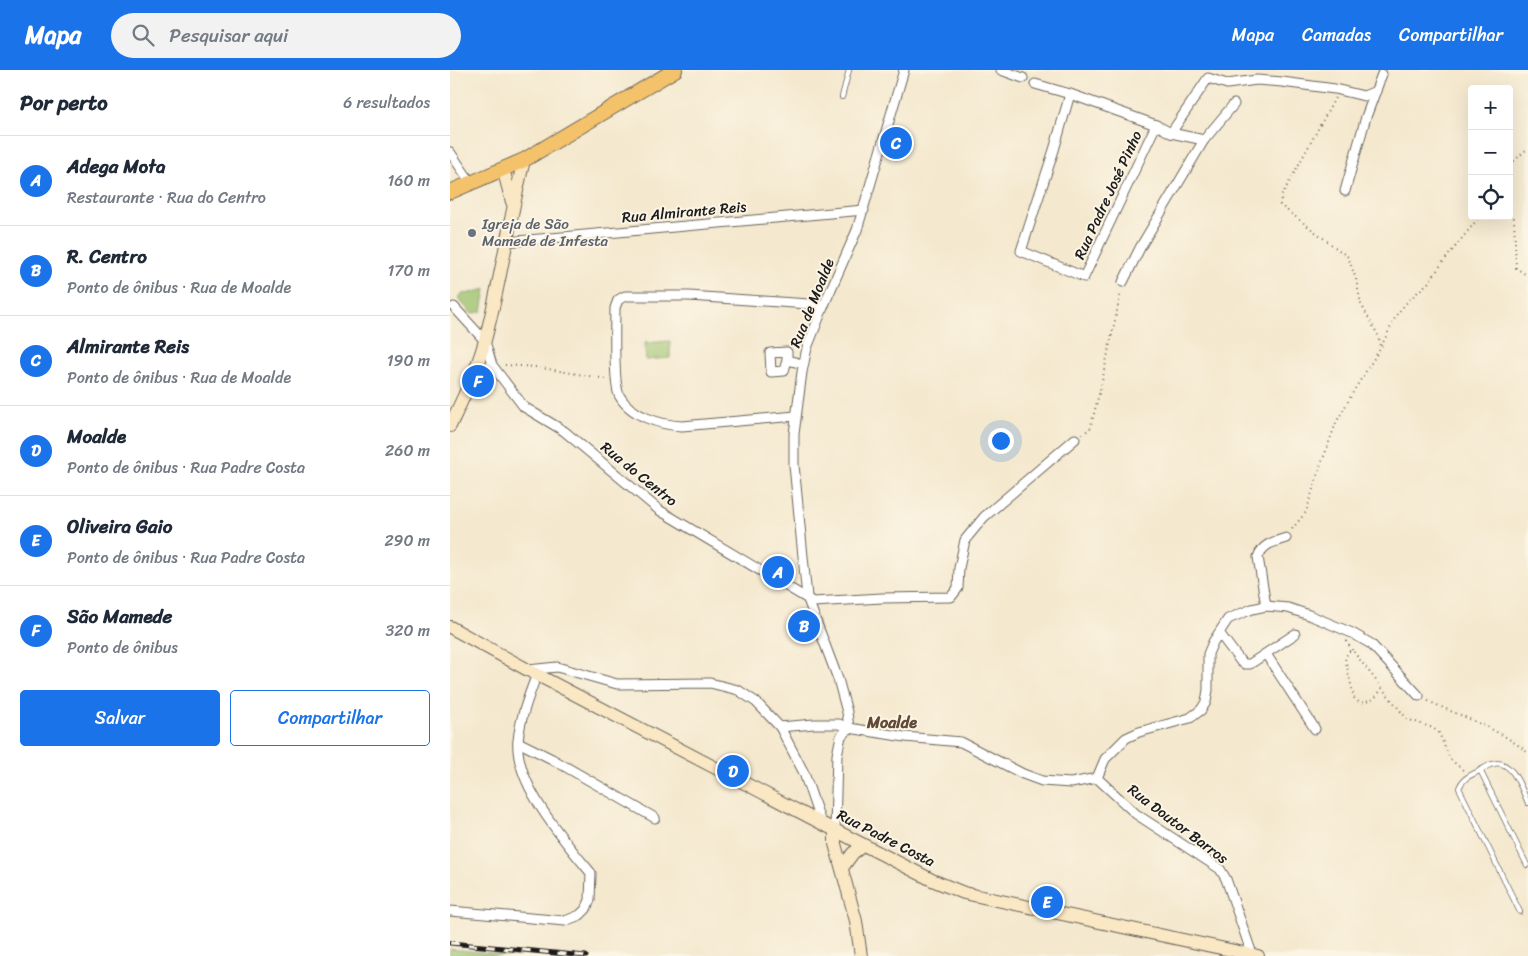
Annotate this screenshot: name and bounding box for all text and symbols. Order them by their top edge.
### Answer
search box [111,13,461,58]
text: Mapa [25,14,81,56]
text: Pesquisar aqui [169,19,288,52]
text: Mapa [1232,19,1274,51]
text: Camadas [1302,19,1371,51]
text: Compartilhar [1399,19,1503,51]
icon: search [129,21,157,49]
text: Por perto [20,84,108,122]
map controls [1468,85,1513,220]
button: + [1468,85,1513,130]
text: 6 resultados [343,88,430,117]
pin: C [880,124,912,162]
street label: Rua Padre José Pinho [1067,126,1149,264]
button: − [1468,130,1513,175]
text: Adega Mota [67,150,165,183]
text: A [31,166,41,195]
text: 160 m [387,166,430,195]
button: locate [1468,175,1513,220]
text: Restaurante · Rua do Centro [67,183,266,212]
street label: Rua Almirante Reis [621,194,748,230]
place label: Igreja de São Mamede de Infesta [481,211,609,254]
marker: Igreja de São Mamede de Infesta [466,227,478,239]
text: R. Centro [67,240,147,273]
street label: Rua de Moalde [782,254,842,352]
text: B [31,256,41,285]
text: 170 m [387,256,430,285]
text: Ponto de ônibus · Rua de Moalde [67,273,291,302]
text: Almirante Reis [67,330,189,363]
text: C [31,346,41,375]
text: 190 m [387,346,430,375]
pin: F [462,362,494,400]
text: Ponto de ônibus · Rua de Moalde [67,363,291,392]
text: Moalde [67,420,126,453]
your location [988,428,1014,454]
street label: Rua do Centro [595,435,684,514]
text: D [31,436,41,465]
text: 260 m [385,436,430,465]
text: Ponto de ônibus · Rua Padre Costa [67,453,305,482]
text: Oliveira Gaio [67,510,172,543]
text: E [32,526,40,555]
text: 290 m [384,526,430,555]
text: Ponto de ônibus · Rua Padre Costa [67,543,305,572]
pin: A [762,553,794,591]
text: São Mamede [67,600,172,633]
pin: B [788,607,820,645]
text: F [32,616,40,645]
text: 320 m [385,616,430,645]
text: Ponto de ônibus [67,633,178,662]
button: Salvar [20,690,220,746]
button: Compartilhar [230,690,430,746]
district label: Moalde [866,708,917,737]
pin: D [717,752,749,790]
street label: Rua Doutor Barros [1122,777,1234,871]
street label: Rua Padre Costa [832,802,940,874]
pin: E [1031,883,1063,921]

